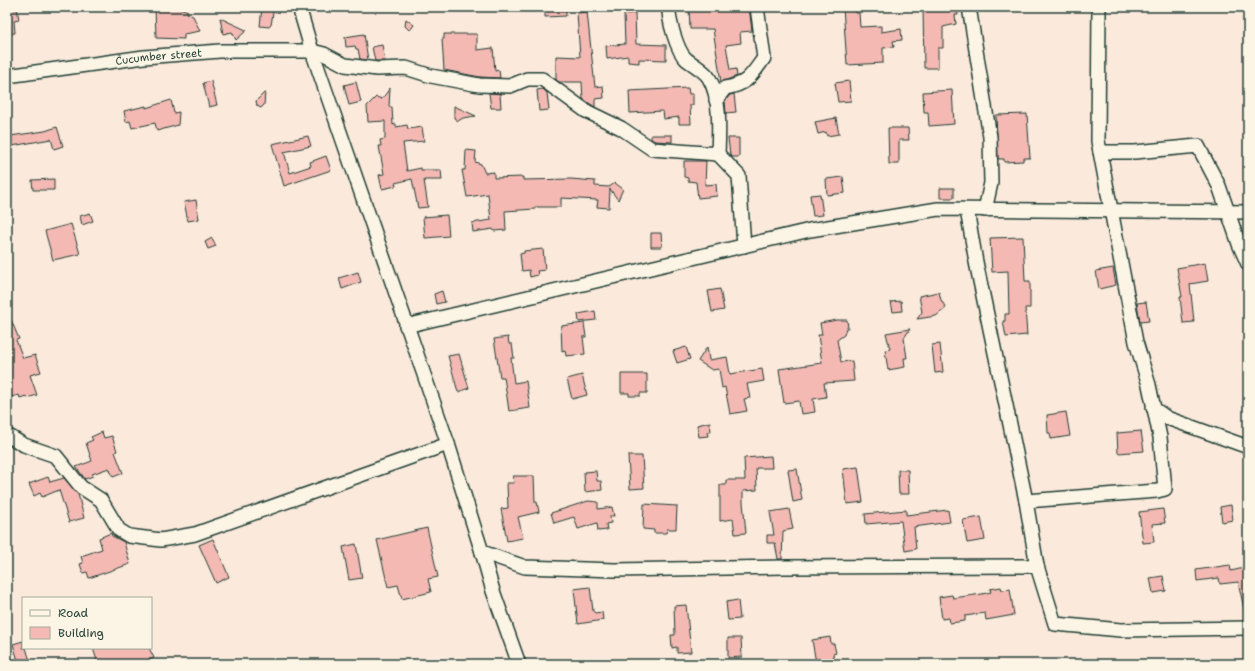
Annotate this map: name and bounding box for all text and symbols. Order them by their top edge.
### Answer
street label: Cucumber street [115,45,203,69]
legend [22,597,152,649]
text: Road [58,605,89,621]
text: Building [58,625,104,641]

